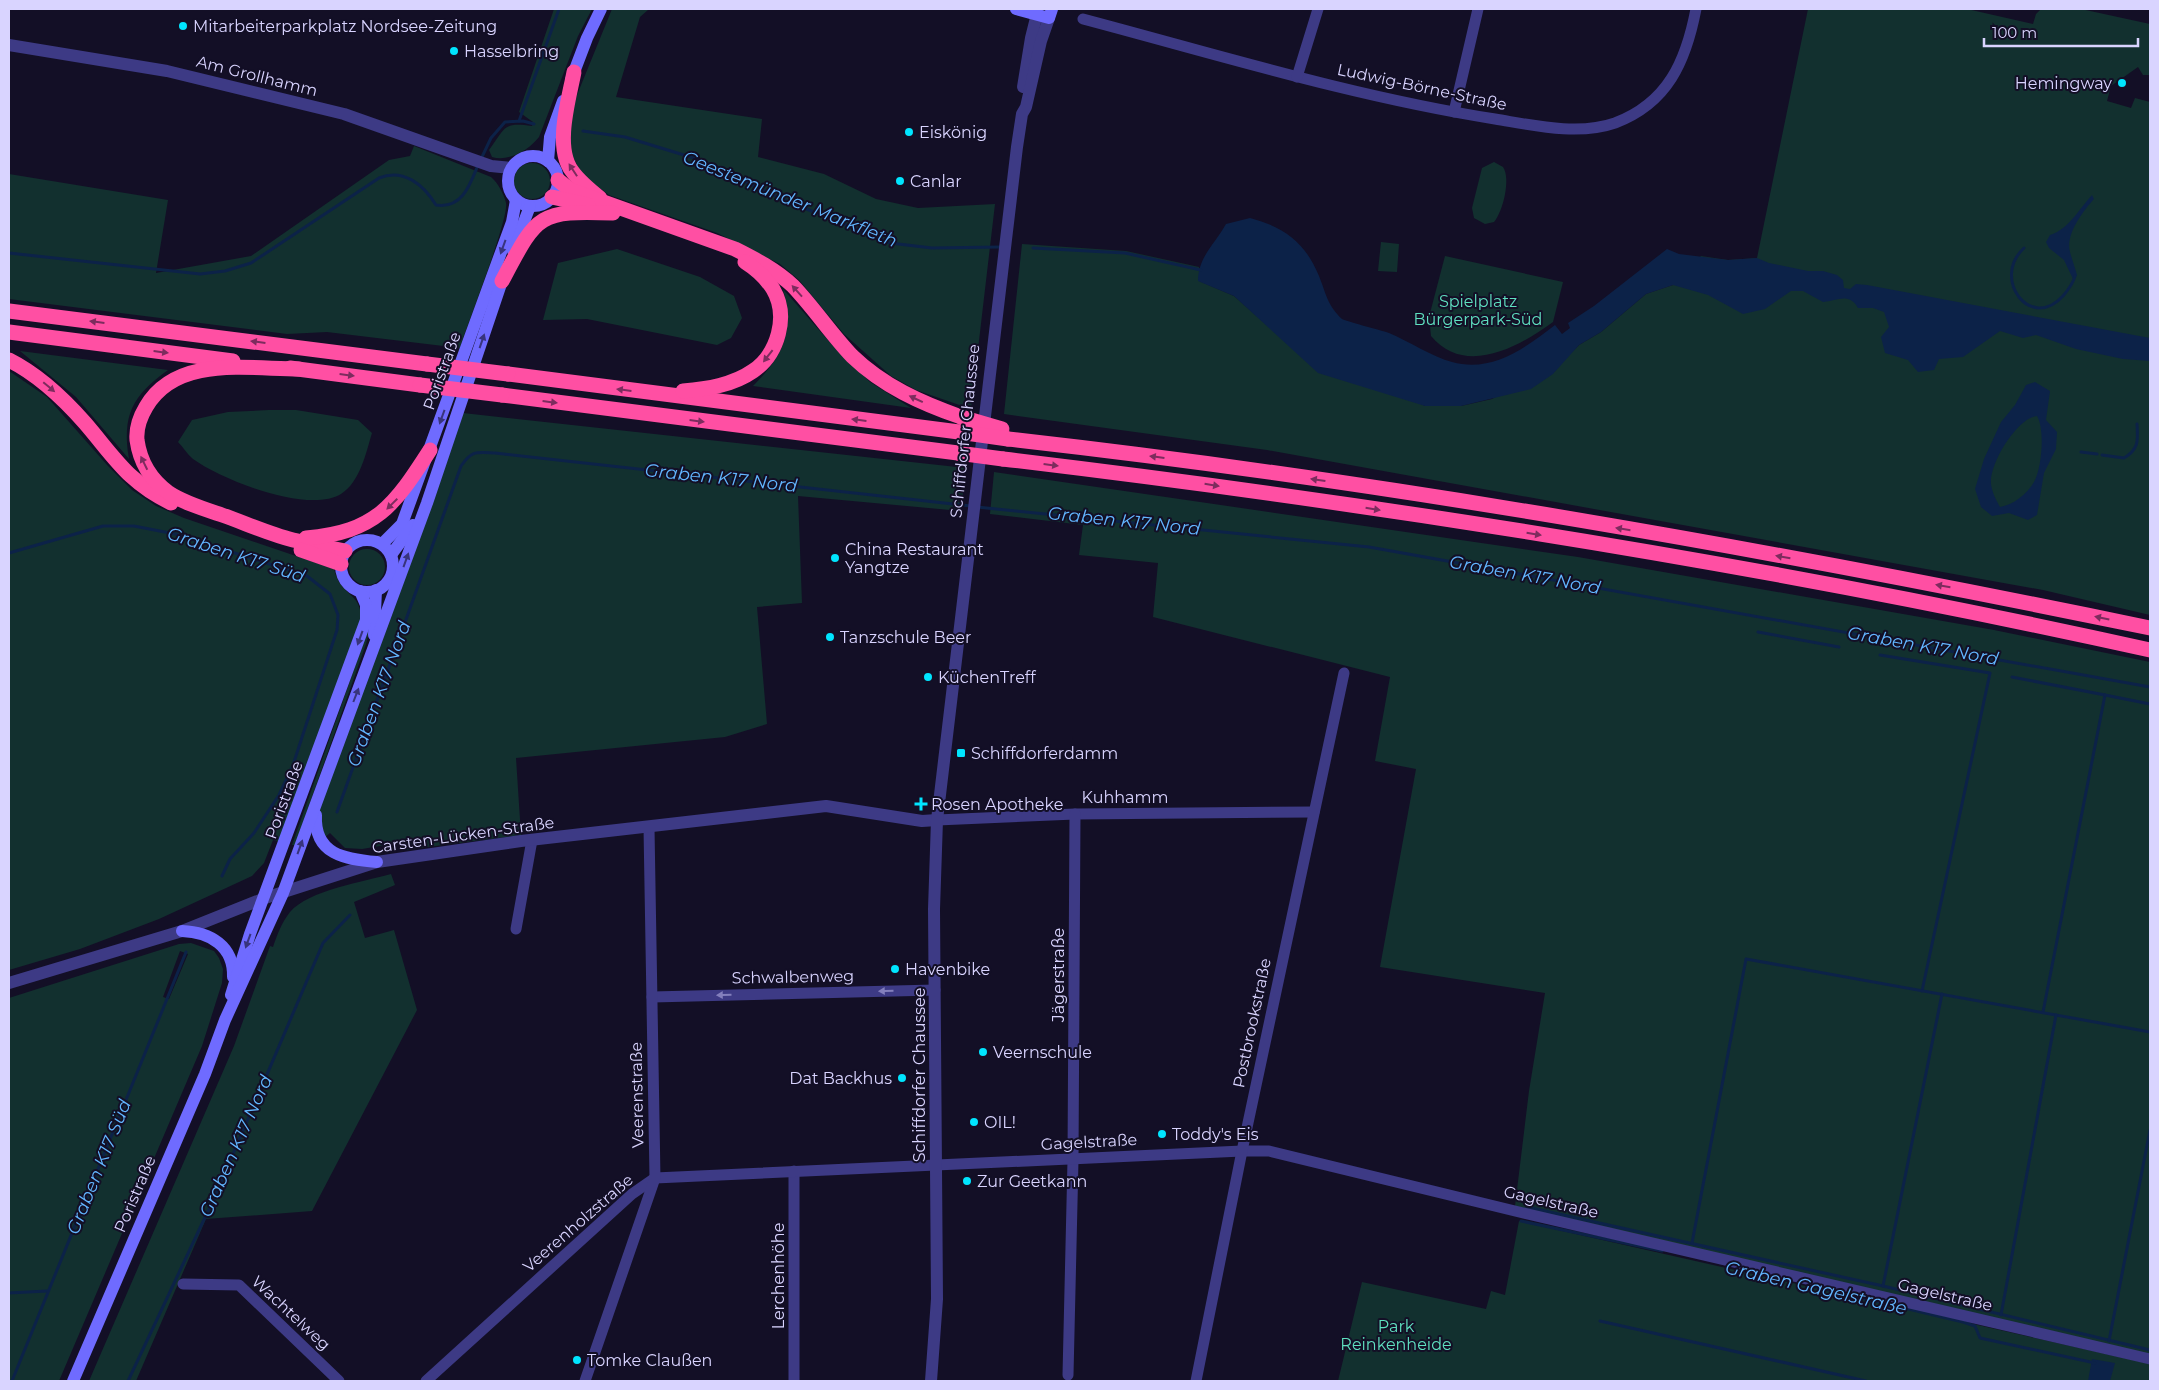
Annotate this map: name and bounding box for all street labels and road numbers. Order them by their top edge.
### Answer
street label: Am Grollhamm [195,52,319,100]
street label: Ludwig-Börne-Straße [1335,60,1509,114]
street label: Poristraße [419,329,465,413]
street label: Schiffdorfer Chaussee [946,343,984,519]
street label: Poristraße [261,758,307,842]
street label: Kuhhamm [1082,788,1168,807]
street label: Carsten-Lücken-Straße [371,813,555,857]
street label: Jägerstraße [1049,928,1068,1023]
street label: Postbrookstraße [1229,957,1275,1089]
street label: Schwalbenweg [732,966,854,988]
street label: Schiffdorfer Chaussee [910,988,929,1162]
street label: Veerenstraße [627,1042,647,1148]
street label: Gagelstraße [1040,1130,1138,1154]
street label: Poristraße [110,1153,160,1235]
street label: Veerenholzstraße [519,1170,637,1276]
street label: Gagelstraße [1502,1182,1600,1222]
street label: Lerchenhöhe [769,1223,788,1329]
street label: Wachtelweg [248,1272,334,1354]
street label: Gagelstraße [1896,1275,1994,1315]

